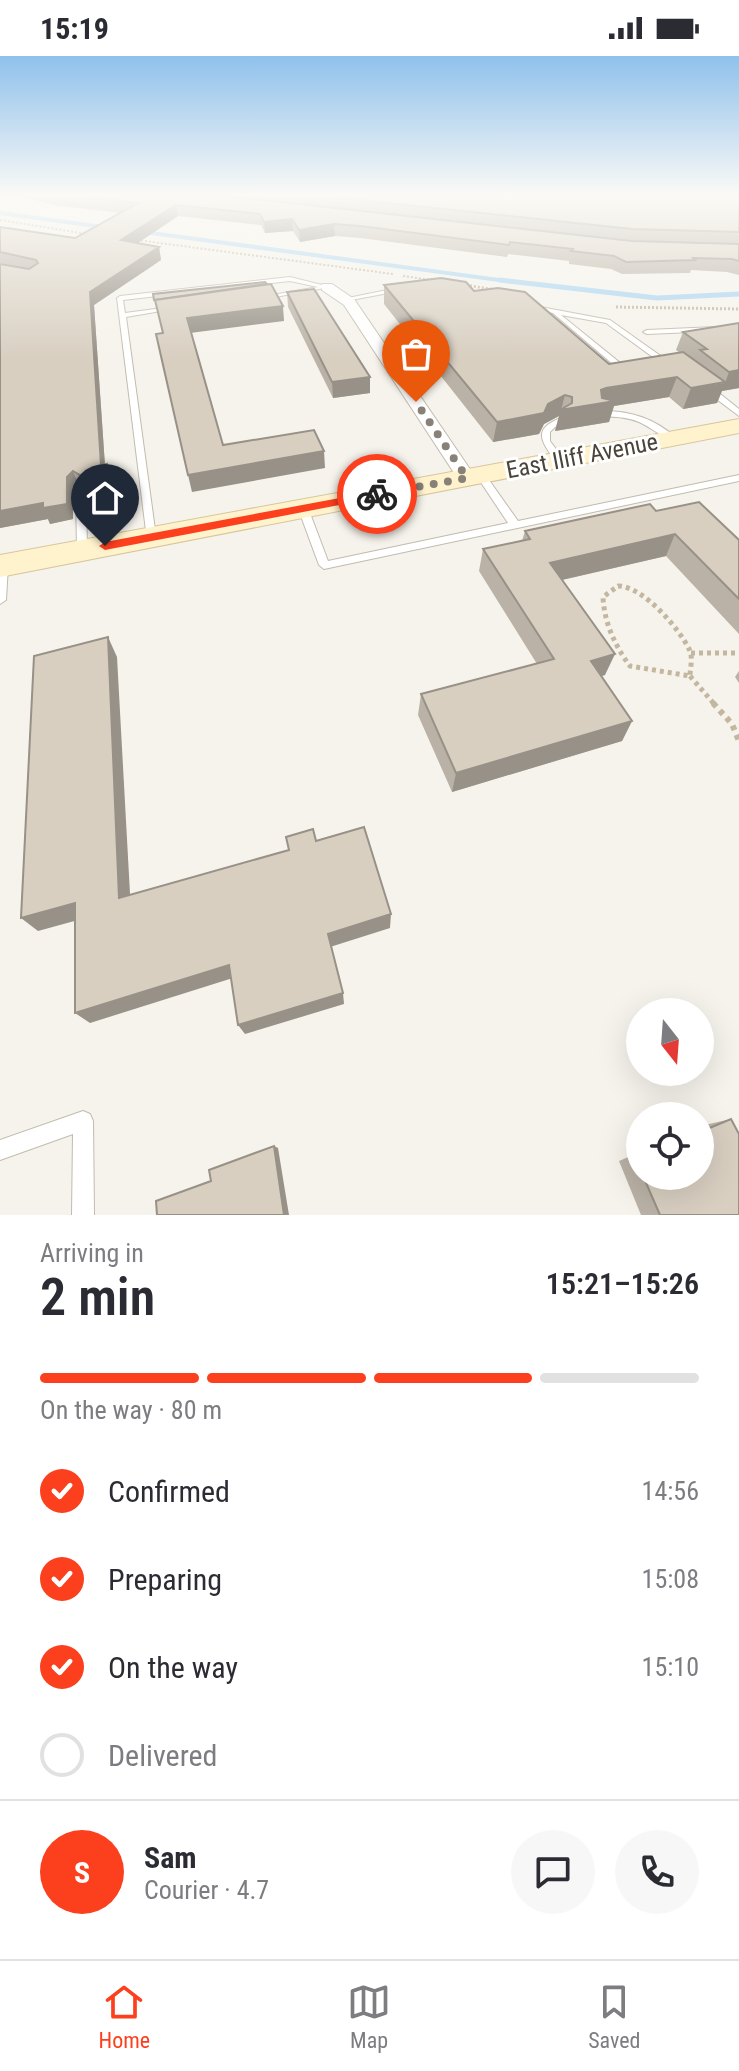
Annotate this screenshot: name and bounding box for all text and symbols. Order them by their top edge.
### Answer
text: 15:19 [40,11,109,46]
pin [382,320,450,402]
icon: bag [394,332,438,376]
street label: East Iliff Avenue [504,428,660,484]
courier [337,454,417,534]
pin [71,464,139,546]
icon: bike [355,472,399,516]
icon: home [83,476,127,520]
north arrow [626,998,714,1086]
map controls [626,998,714,1190]
button: locate [626,1102,714,1190]
text: Arriving in [40,1238,144,1268]
text: 15:21–15:26 [546,1266,699,1301]
text: 2 min [40,1267,155,1328]
text: On the way · 80 m [40,1395,222,1425]
icon: check [40,1469,84,1513]
text: Confirmed [108,1474,230,1509]
text: 14:56 [642,1476,699,1506]
icon: check [40,1557,84,1601]
text: Preparing [108,1562,222,1597]
text: 15:08 [642,1564,699,1594]
icon: check [40,1645,84,1689]
text: On the way [108,1650,238,1685]
text: 15:10 [642,1652,699,1682]
text: Delivered [108,1738,217,1773]
button: chat [511,1830,595,1914]
button: phone [615,1830,699,1914]
text: Sam [144,1840,197,1875]
text: S [74,1855,90,1890]
text: Courier · 4.7 [144,1875,269,1905]
tab: Home [99,1980,150,2053]
tab: Map [347,1980,391,2053]
tab: Saved [588,1980,640,2053]

